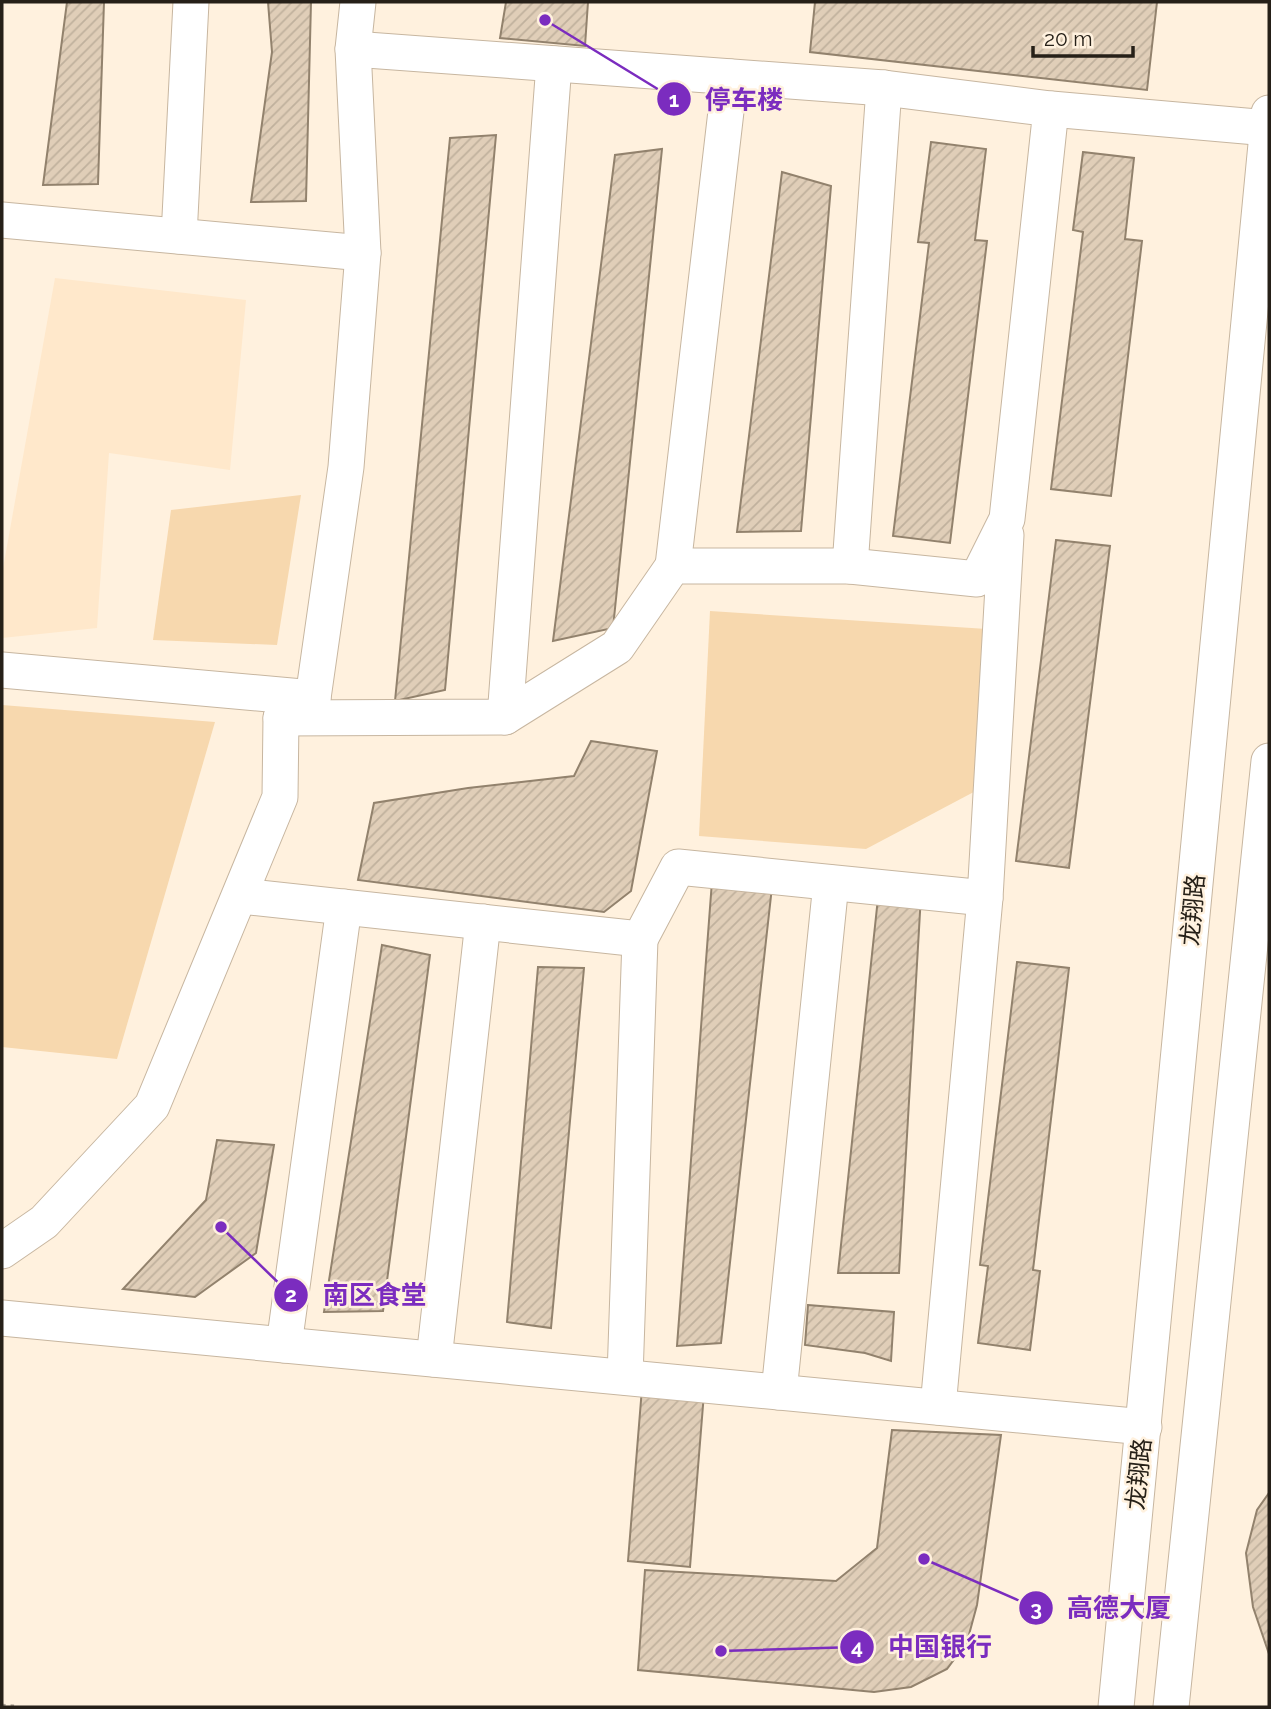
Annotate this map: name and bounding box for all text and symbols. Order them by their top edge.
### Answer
scale bar [1033,14,1133,58]
text: 20 m [1044,26,1092,51]
callout: 停车楼 [656,76,797,123]
text: 停车楼 [705,85,783,115]
text: 1 [669,87,679,112]
street label: 龙翔路 [1175,873,1210,947]
callout: 南区食堂 [274,1271,441,1318]
text: 南区食堂 [323,1280,427,1310]
text: 2 [285,1282,297,1307]
street label: 龙翔路 [1120,1437,1157,1511]
callout: 高德大厦 [1018,1585,1185,1632]
text: 高德大厦 [1067,1593,1171,1623]
text: 3 [1030,1596,1042,1621]
callout: 中国银行 [839,1623,1006,1670]
text: 中国银行 [888,1632,992,1662]
text: 4 [851,1634,863,1659]

